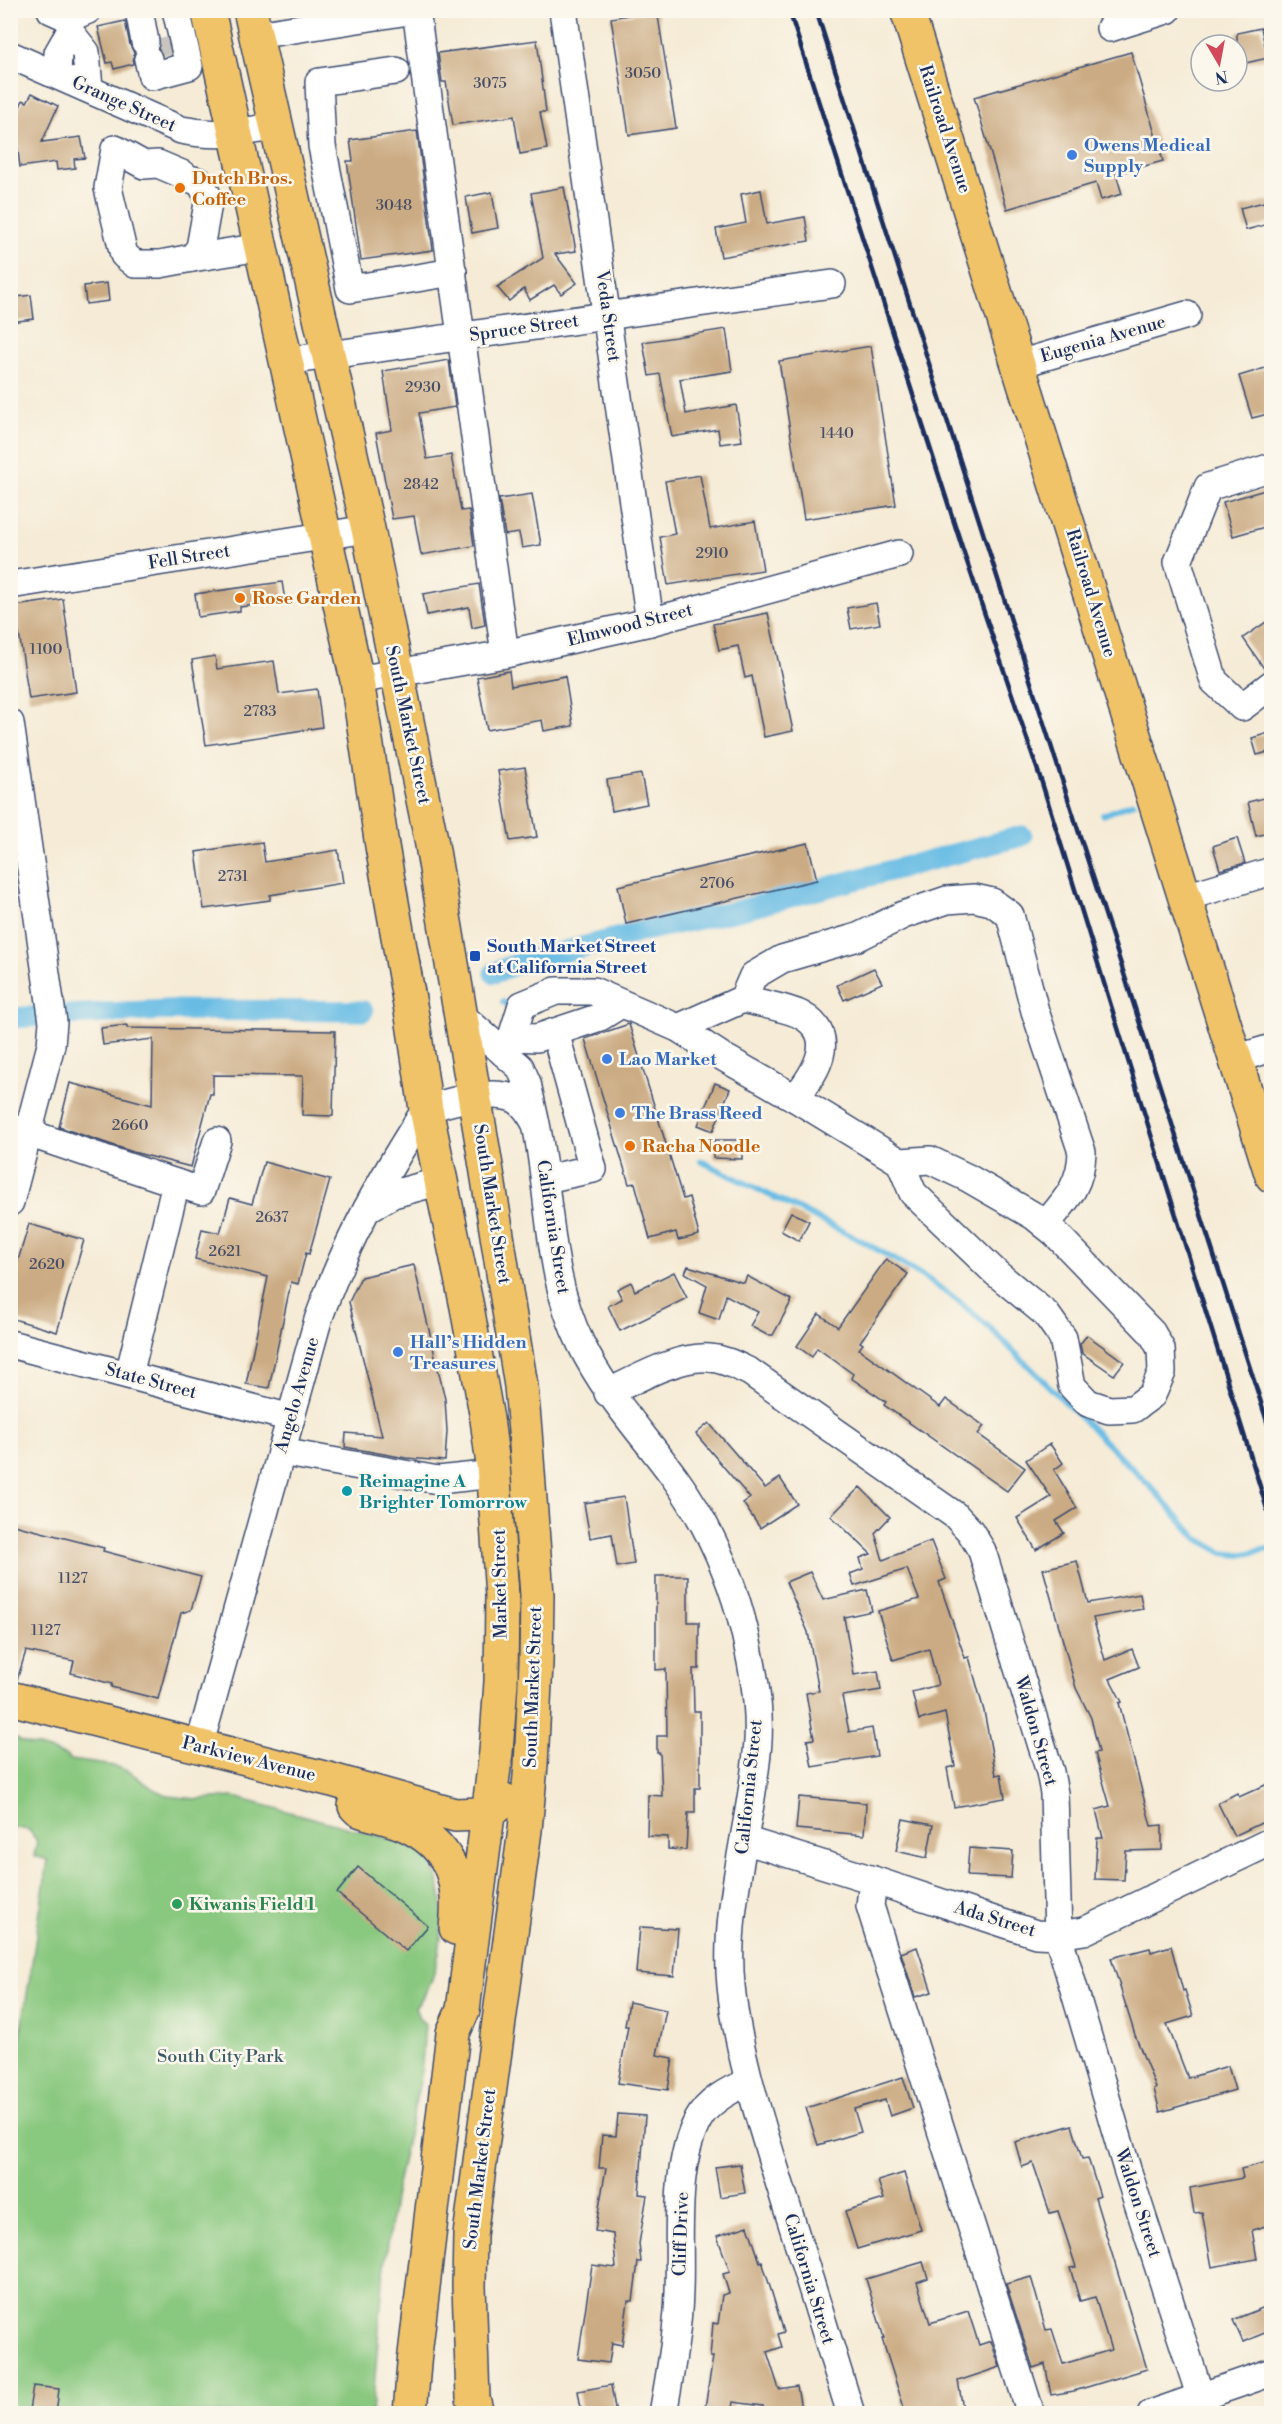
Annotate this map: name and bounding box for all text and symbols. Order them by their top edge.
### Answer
north arrow [1189,33,1249,93]
street label: Railroad Avenue [913,62,977,196]
house number: 3050 [625,64,661,83]
text: N [1213,66,1229,88]
street label: Grange Street [68,71,180,137]
house number: 3075 [473,74,507,93]
place label: Owens Medical Supply [1084,134,1211,178]
marker: Owens Medical Supply [1065,148,1079,162]
place label: Dutch Bros. Coffee [192,167,293,211]
marker: Dutch Bros. Coffee [173,181,187,195]
house number: 3048 [376,196,412,215]
street label: Veda Street [590,268,626,364]
street label: Spruce Street [468,309,581,347]
street label: Eugenia Avenue [1037,310,1169,368]
house number: 2930 [405,378,441,397]
house number: 1440 [820,424,854,443]
house number: 2842 [403,475,439,494]
street label: Railroad Avenue [1061,526,1121,660]
street label: Fell Street [146,539,232,575]
house number: 2910 [695,544,729,563]
place label: Rose Garden [252,587,361,610]
marker: Rose Garden [233,591,247,605]
street label: Elmwood Street [565,598,696,652]
house number: 1100 [30,640,62,659]
street label: South Market Street [380,644,436,807]
house number: 2783 [243,702,277,721]
house number: 2731 [218,867,249,886]
house number: 2706 [700,874,734,893]
place label: South Market Street at California Street [487,935,657,979]
marker: South Market Street at California Street [468,949,482,963]
place label: Lao Market [619,1048,717,1071]
marker: Lao Market [600,1052,614,1066]
place label: The Brass Reed [632,1102,763,1125]
marker: The Brass Reed [613,1106,627,1120]
house number: 2660 [112,1116,148,1135]
street label: South Market Street [468,1122,516,1286]
place label: Racha Noodle [642,1135,761,1158]
marker: Racha Noodle [623,1139,637,1153]
street label: California Street [531,1158,575,1296]
house number: 2637 [255,1208,289,1227]
house number: 2621 [209,1242,242,1261]
house number: 2620 [29,1255,65,1274]
place label: Hall’s Hidden Treasures [410,1331,527,1375]
street label: Angelo Avenue [269,1334,325,1457]
marker: Hall’s Hidden Treasures [391,1345,405,1359]
street label: State Street [103,1358,200,1404]
place label: Reimagine A Brighter Tomorrow [359,1470,528,1514]
marker: Reimagine A Brighter Tomorrow [340,1484,354,1498]
street label: Market Street [488,1528,512,1639]
house number: 1127 [58,1569,88,1588]
street label: South Market Street [519,1605,547,1768]
house number: 1127 [31,1621,61,1640]
street label: Waldon Street [1009,1672,1063,1789]
street label: California Street [730,1718,768,1856]
street label: Parkview Avenue [180,1731,318,1787]
place label: Kiwanis Field 1 [189,1893,316,1916]
street label: Ada Street [951,1895,1039,1942]
marker: Kiwanis Field 1 [170,1897,184,1911]
park label: South City Park [157,2045,285,2068]
street label: South Market Street [459,2087,501,2251]
street label: Waldon Street [1109,2145,1167,2261]
street label: Cliff Drive [668,2191,694,2277]
street label: California Street [778,2211,840,2348]

